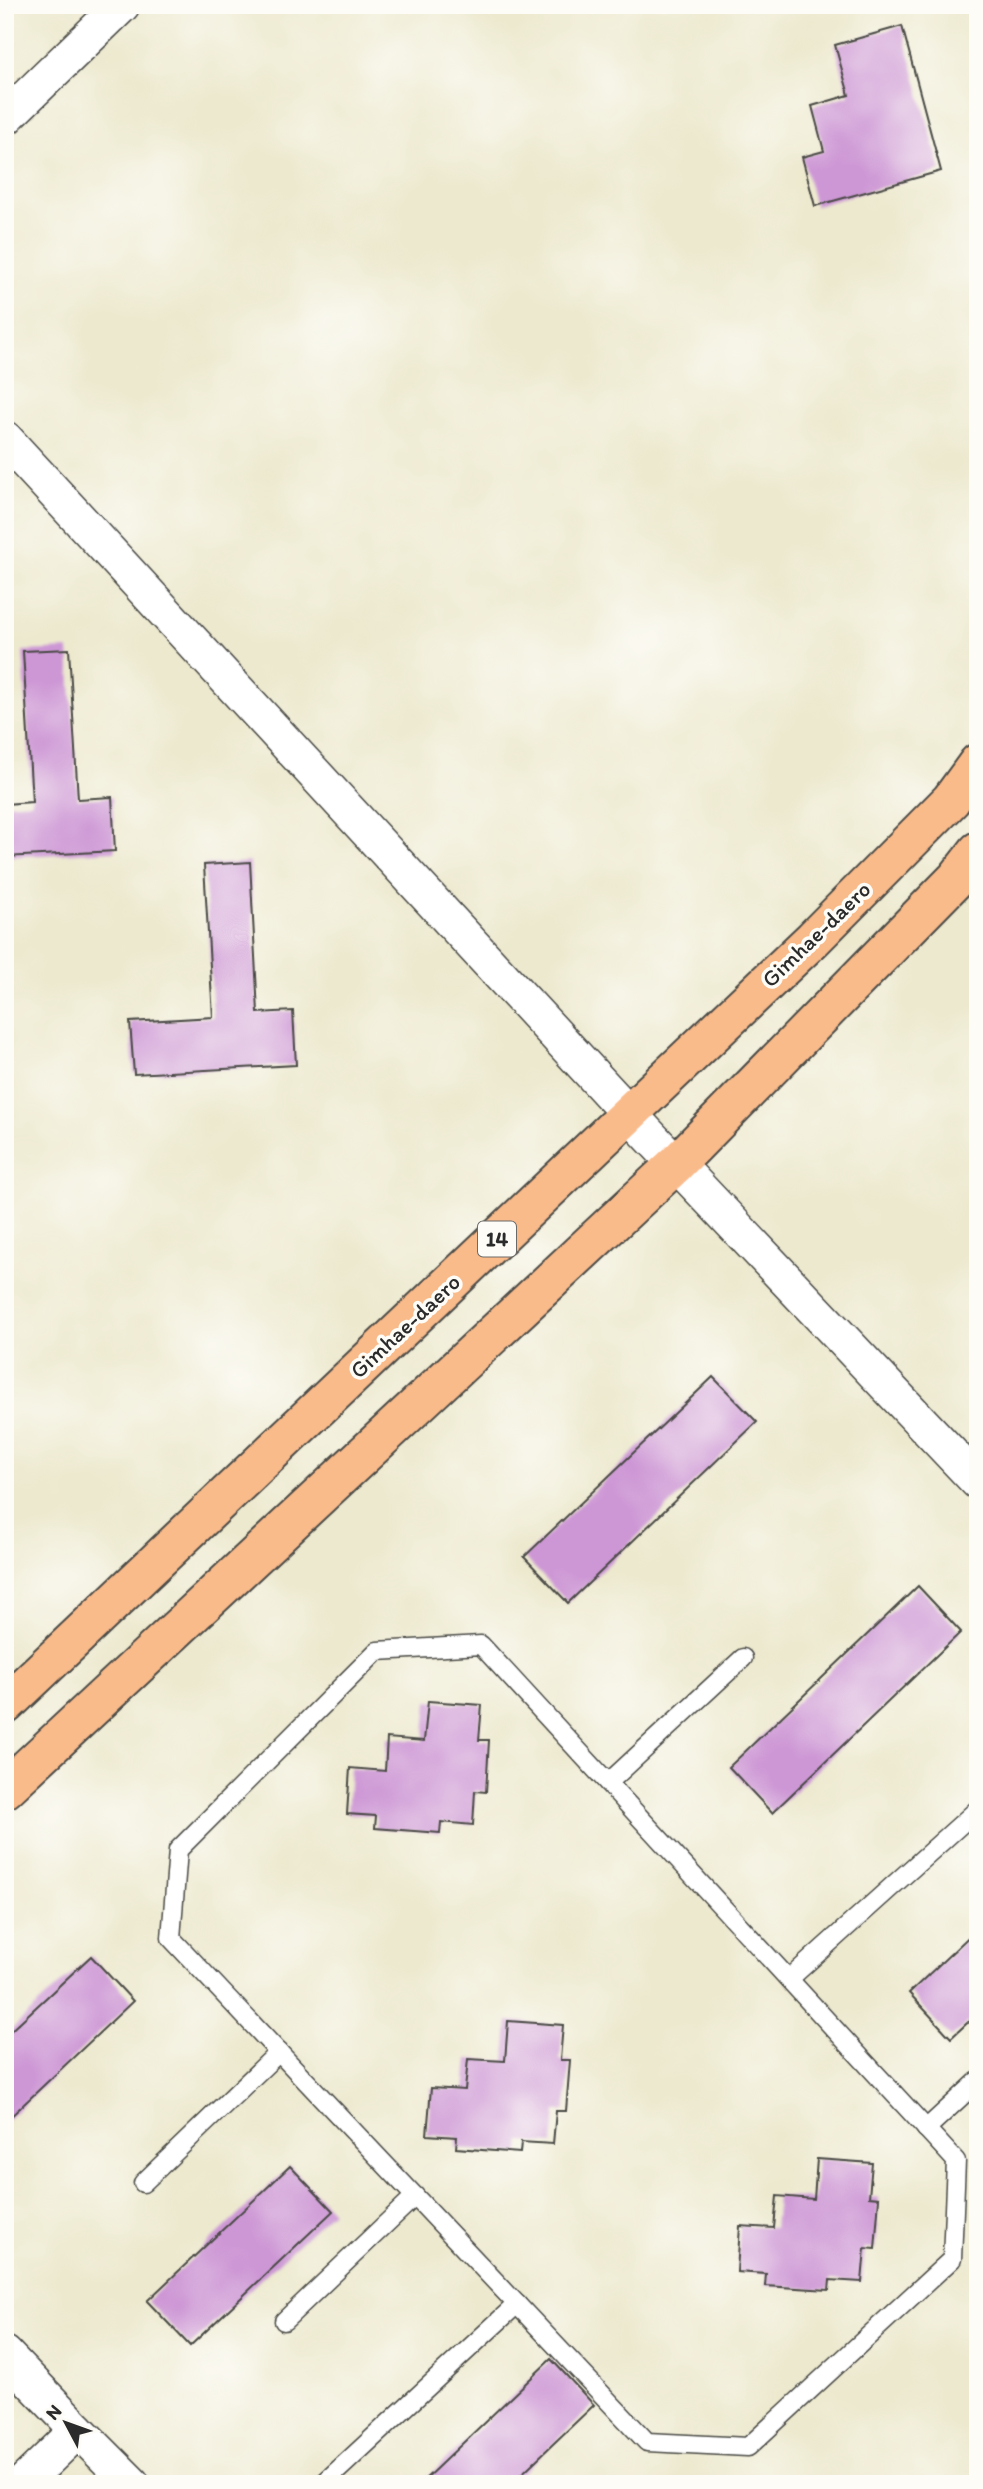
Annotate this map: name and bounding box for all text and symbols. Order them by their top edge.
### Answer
street label: Gimhae-daero [756,875,876,993]
road number: 14 [478,1222,516,1256]
street label: Gimhae-daero [344,1268,466,1384]
north arrow [32,2388,102,2458]
text: N [41,2400,66,2425]

